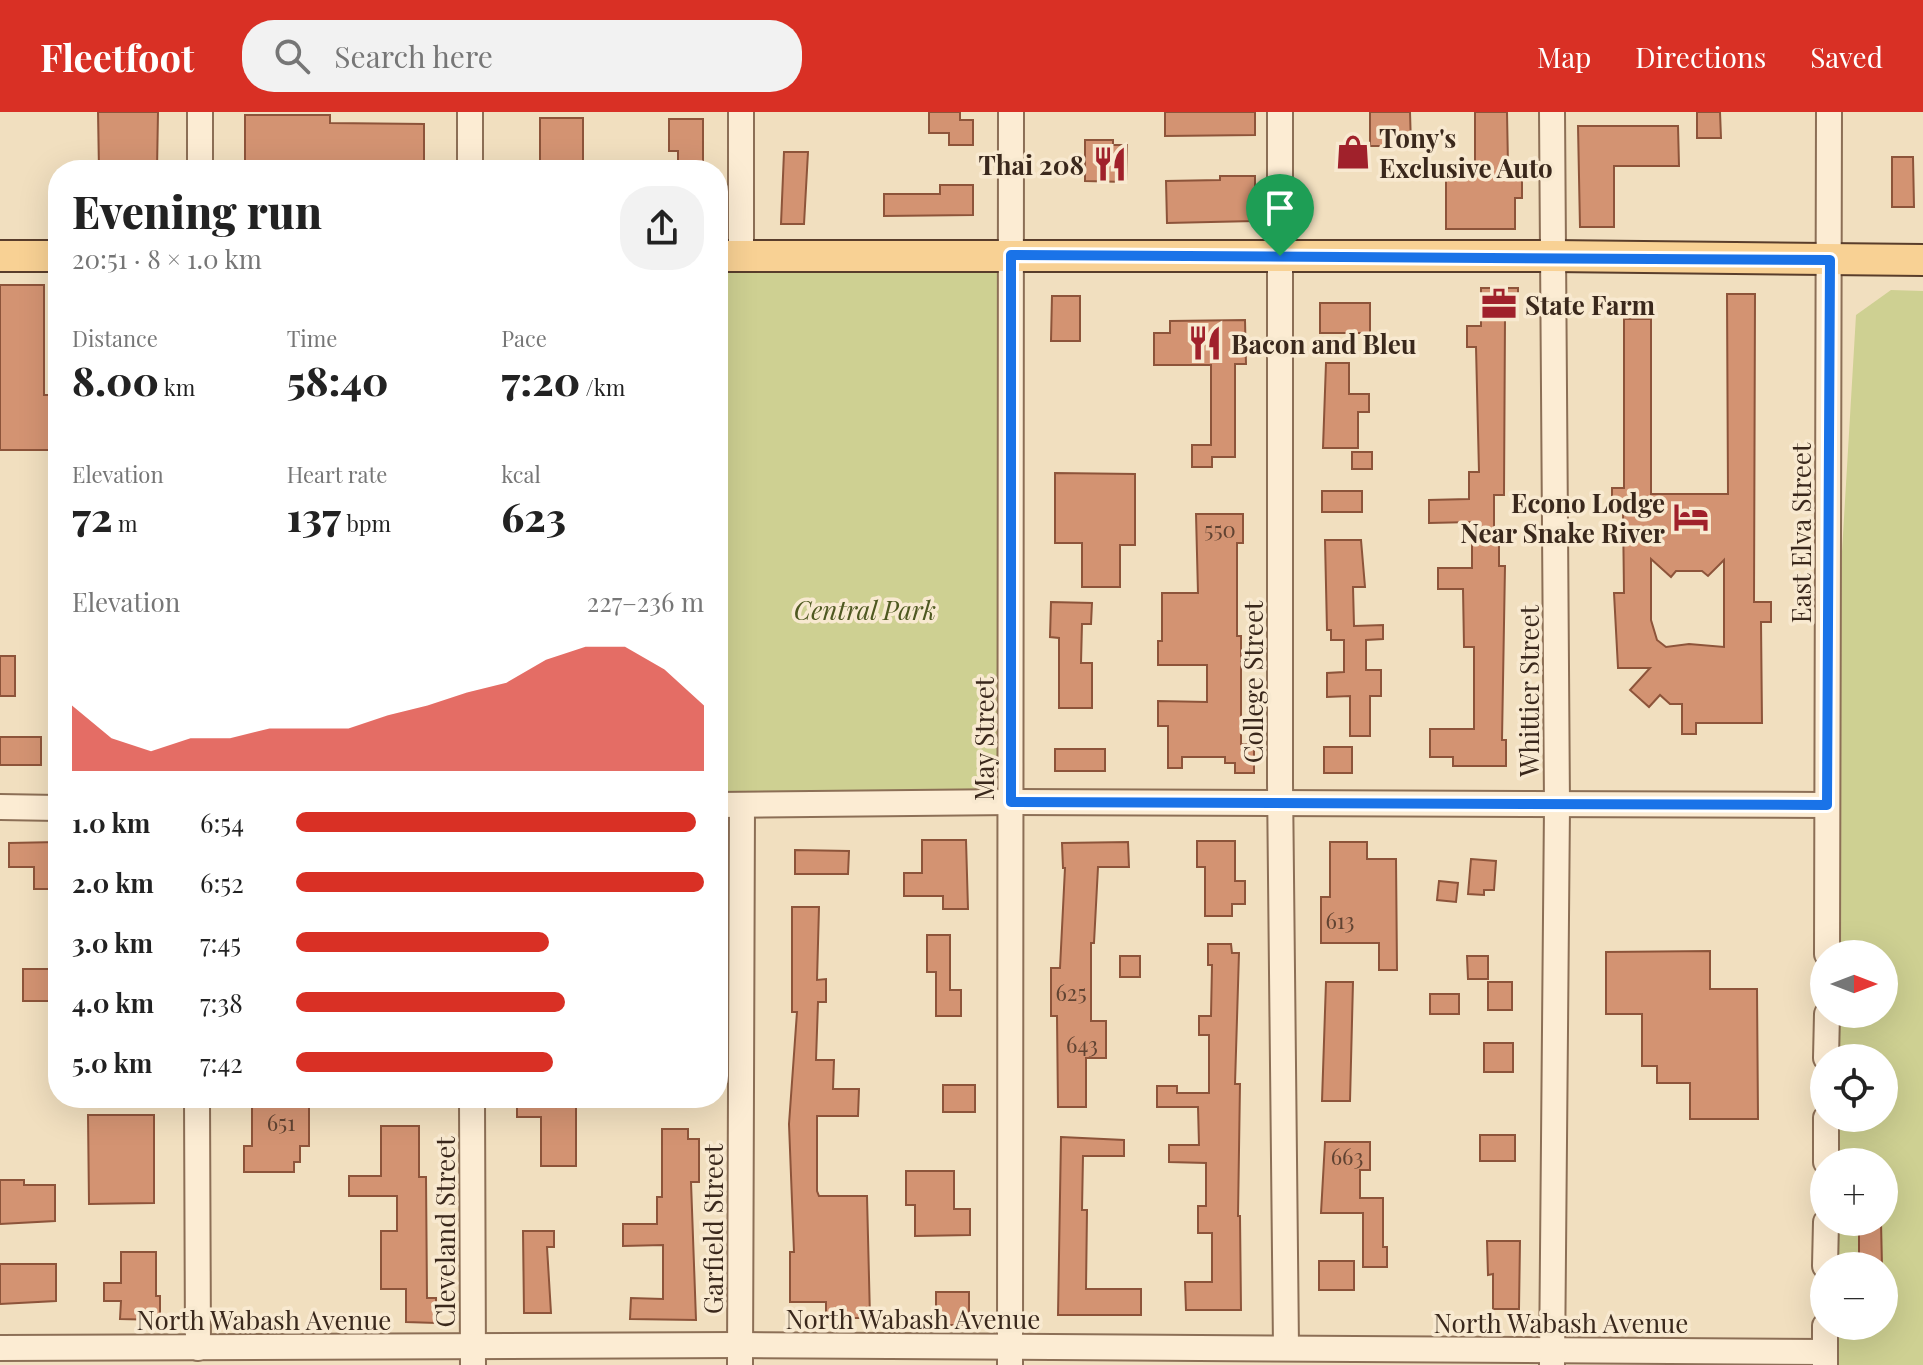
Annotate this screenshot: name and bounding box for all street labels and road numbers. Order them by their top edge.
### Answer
street label: East Elva Street [1783,442,1818,623]
street label: College Street [1235,600,1270,763]
street label: Whittier Street [1511,604,1546,778]
street label: May Street [966,676,1001,801]
street label: Cleveland Street [427,1136,462,1328]
street label: Garfield Street [695,1143,730,1314]
street label: North Wabash Avenue [786,1301,1040,1336]
street label: North Wabash Avenue [137,1302,391,1337]
street label: North Wabash Avenue [1434,1305,1688,1340]

